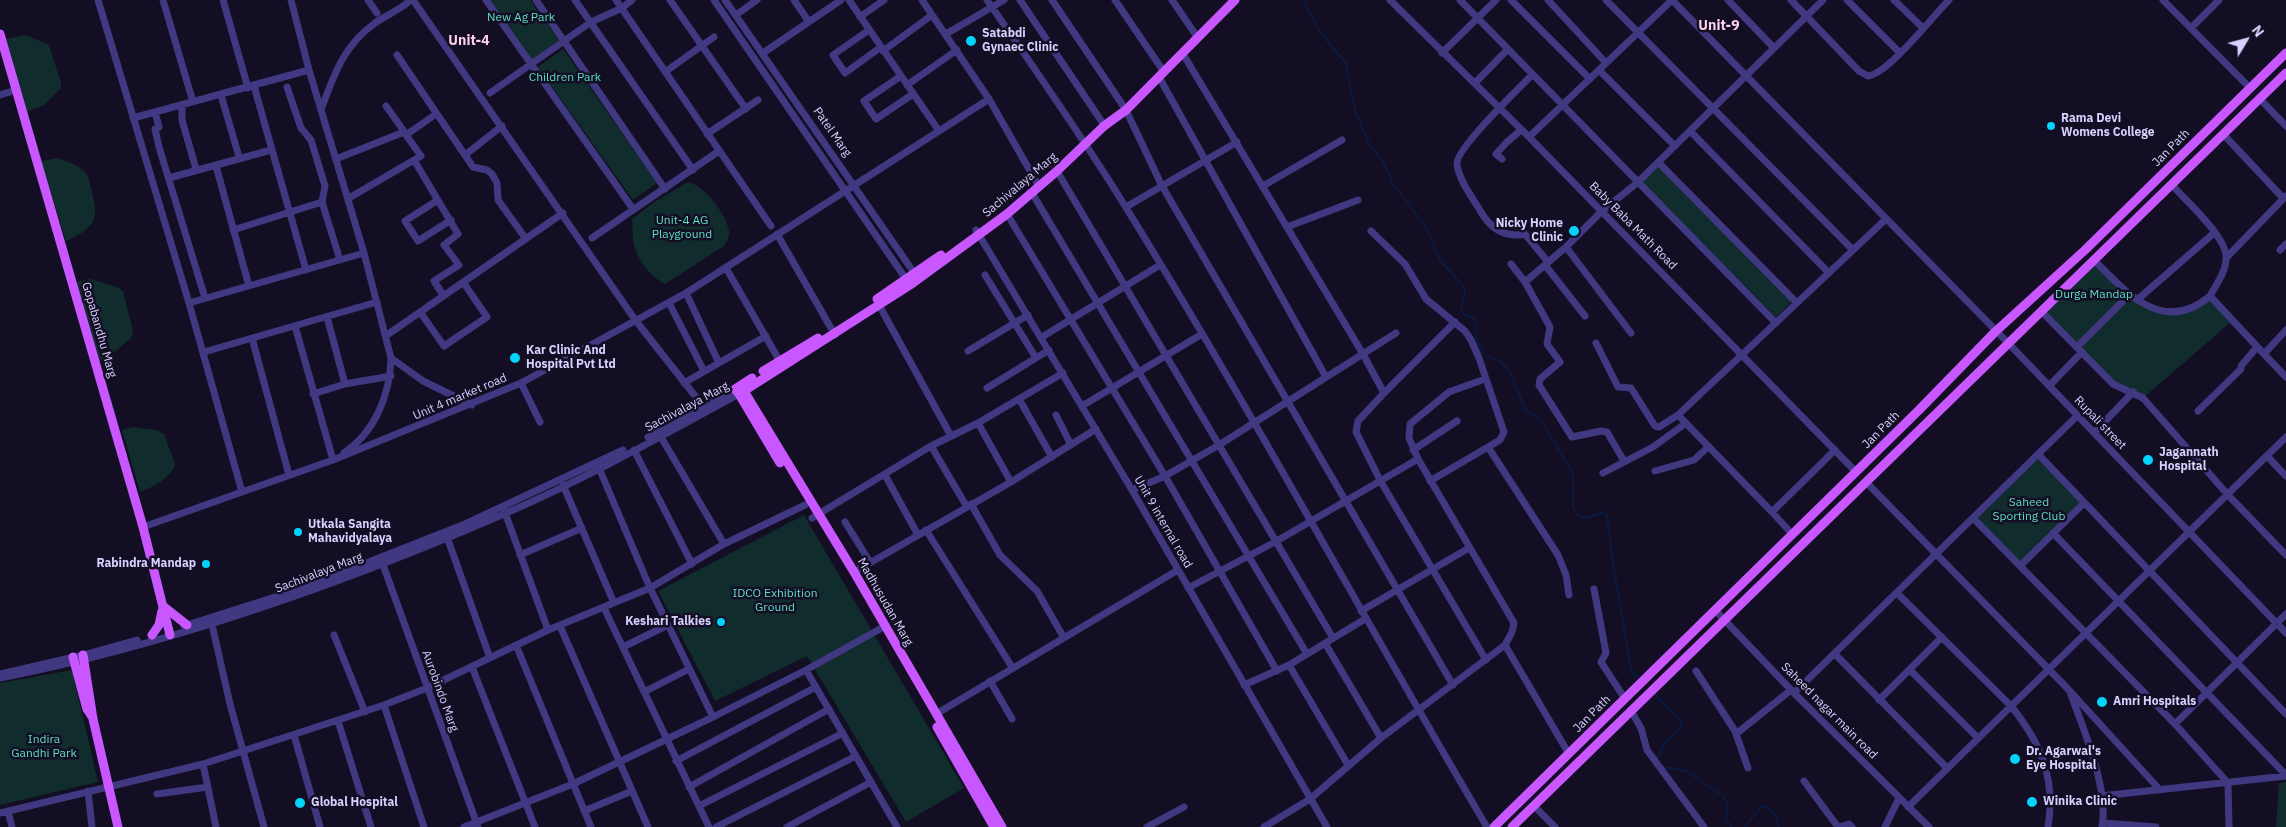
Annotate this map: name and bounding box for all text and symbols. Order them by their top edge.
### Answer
park label: New Ag Park [487,11,555,25]
north arrow [2221,15,2271,65]
district label: Unit-9 [1698,18,1740,34]
text: N [2248,22,2268,40]
place label: Satabdi Gynaec Clinic [982,27,1058,55]
district label: Unit-4 [448,33,490,49]
marker: Satabdi Gynaec Clinic [964,34,978,48]
park label: Children Park [529,71,601,85]
street label: Patel Marg [810,105,854,159]
place label: Rama Devi Womens College [2061,112,2154,140]
marker: Rama Devi Womens College [2045,120,2057,132]
street label: Jan Path [2149,126,2193,170]
street label: Sachivalaya Marg [980,150,1060,220]
street label: Baby Baba Math Road [1586,179,1680,273]
park label: Unit-4 AG Playground [652,214,712,242]
place label: Nicky Home Clinic [1496,217,1563,245]
marker: Nicky Home Clinic [1567,224,1581,238]
street label: Gopabandhu Marg [78,281,120,379]
park label: Durga Mandap [2055,288,2133,302]
place label: Kar Clinic And Hospital Pvt Ltd [526,344,616,372]
marker: Kar Clinic And Hospital Pvt Ltd [508,351,522,365]
street label: Unit 4 market road [411,371,509,423]
street label: Sachivalaya Marg [643,379,731,435]
street label: Rupali street [2071,393,2129,453]
street label: Jan Path [1859,408,1903,452]
place label: Jagannath Hospital [2159,446,2219,474]
marker: Jagannath Hospital [2141,453,2155,467]
street label: Unit 9 internal road [1131,473,1195,571]
park label: Saheed Sporting Club [1993,496,2065,524]
place label: Utkala Sangita Mahavidyalaya [308,518,392,546]
marker: Utkala Sangita Mahavidyalaya [292,526,304,538]
street label: Sachivalaya Marg [273,550,365,596]
street label: Madhusudan Marg [854,556,916,648]
place label: Rabindra Mandap [96,557,196,571]
marker: Rabindra Mandap [200,558,212,570]
park label: IDCO Exhibition Ground [732,587,818,615]
place label: Keshari Talkies [625,615,711,629]
marker: Keshari Talkies [715,616,727,628]
street label: Aurobindo Marg [419,648,461,734]
street label: Saheed nagar main road [1778,660,1880,762]
street label: Jan Path [1570,692,1614,736]
marker: Amri Hospitals [2095,695,2109,709]
place label: Amri Hospitals [2113,695,2196,709]
park label: Indira Gandhi Park [11,733,77,761]
place label: Dr. Agarwal's Eye Hospital [2026,745,2101,773]
marker: Dr. Agarwal's Eye Hospital [2008,752,2022,766]
marker: Winika Clinic [2025,795,2039,809]
place label: Winika Clinic [2043,795,2117,809]
marker: Global Hospital [293,796,307,810]
place label: Global Hospital [311,796,398,810]

